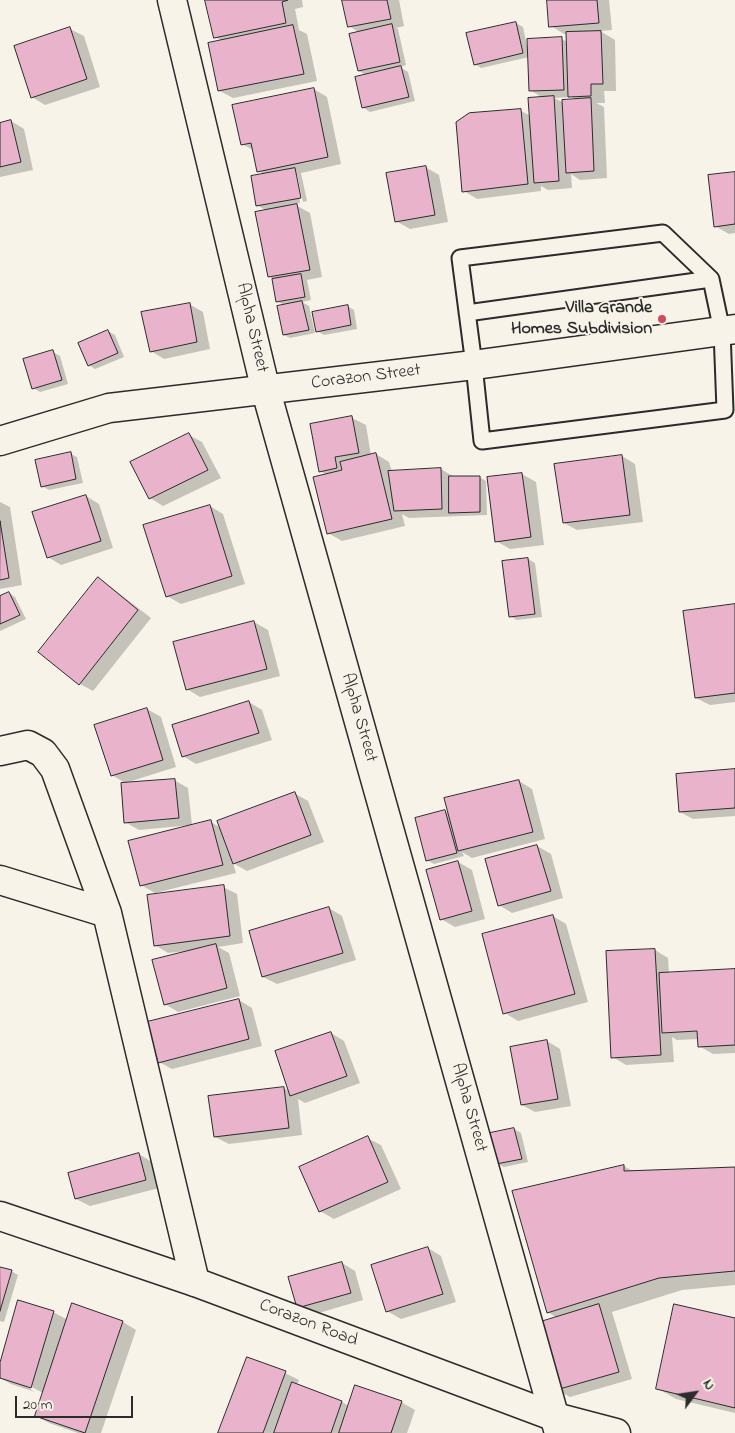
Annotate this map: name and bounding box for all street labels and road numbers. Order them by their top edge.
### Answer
street label: Alpha Street [230,281,272,375]
street label: Corazon Street [310,361,422,395]
street label: Alpha Street [335,671,381,765]
street label: Alpha Street [445,1061,491,1155]
street label: Corazon Road [256,1295,360,1353]

